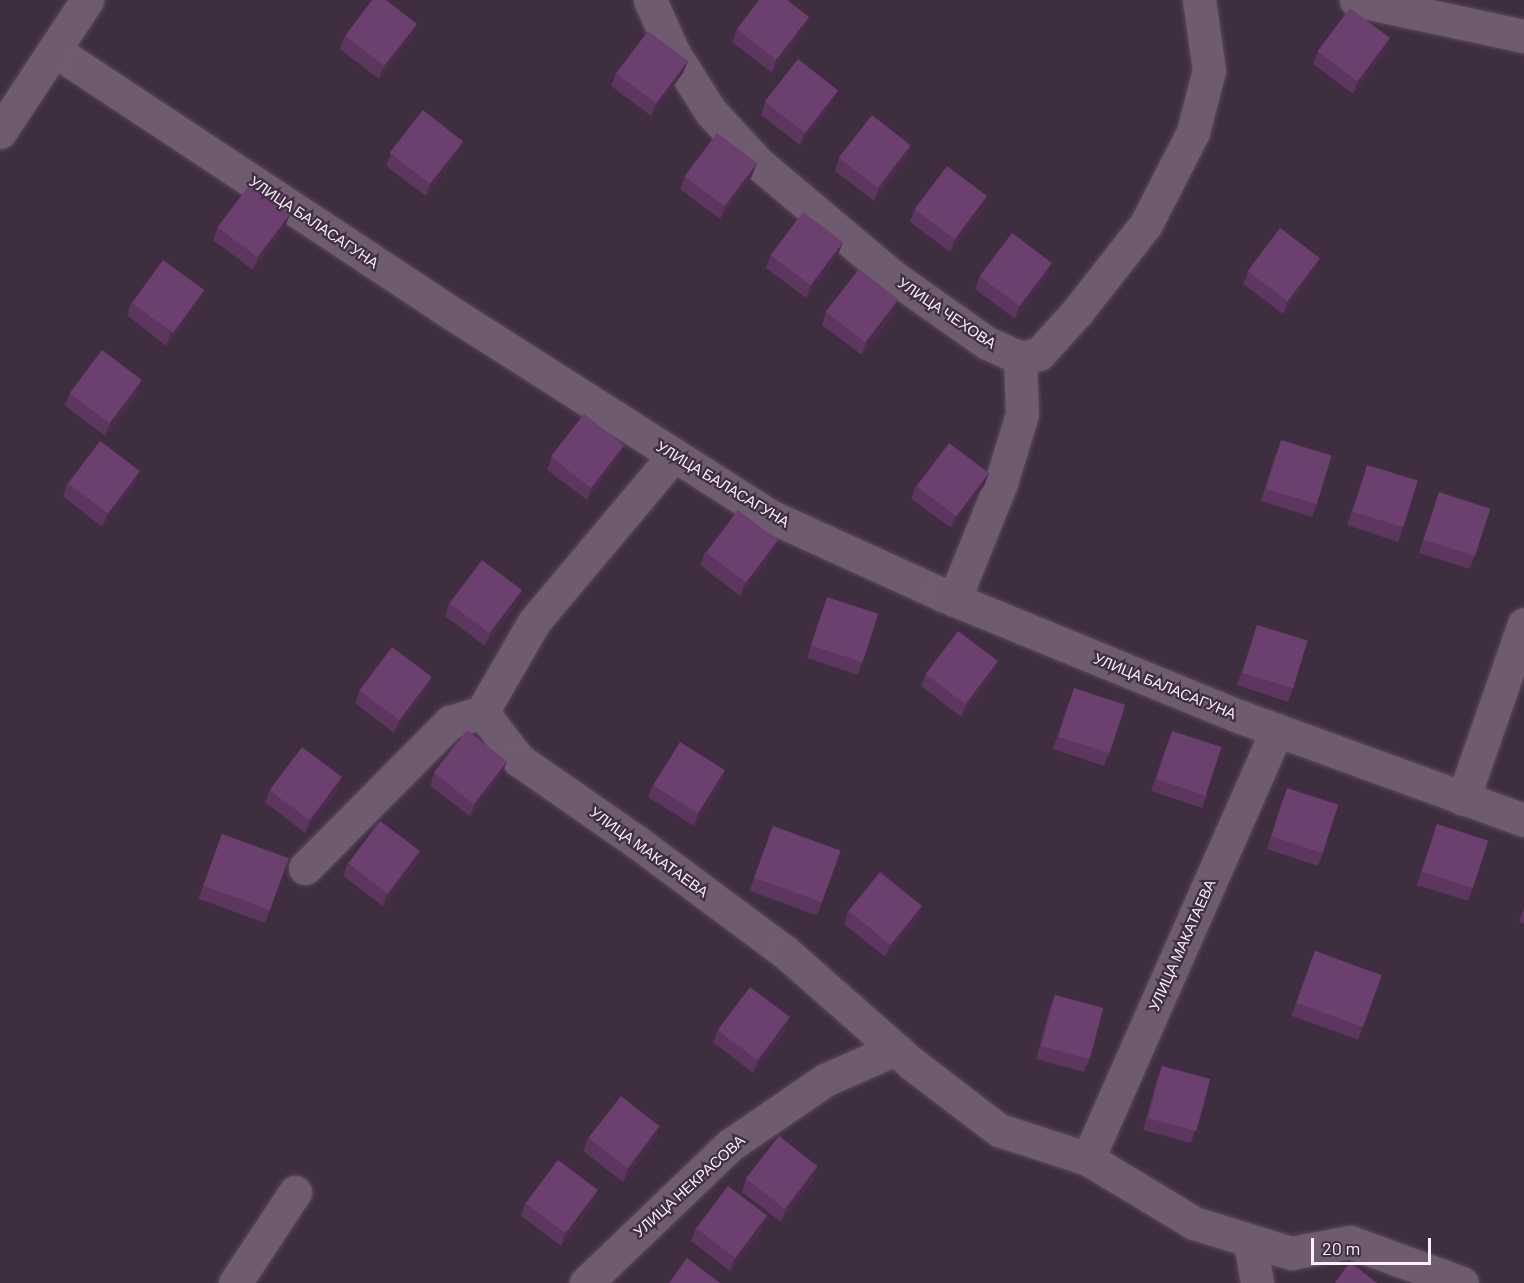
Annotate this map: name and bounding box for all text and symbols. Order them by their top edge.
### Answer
street label: УЛИЦА БАЛАСАГУНА [246,172,382,272]
street label: УЛИЦА ЧЕХОВА [895,274,999,352]
street label: УЛИЦА БАЛАСАГУНА [653,437,793,531]
street label: УЛИЦА БАЛАСАГУНА [1091,649,1239,723]
street label: УЛИЦА МАКАТАЕВА [586,803,712,901]
street label: УЛИЦА МАКАТАЕВА [1145,876,1219,1014]
street label: УЛИЦА НЕКРАСОВА [630,1131,748,1241]
scale bar [1314,1226,1434,1264]
text: 20 m [1322,1237,1360,1259]

